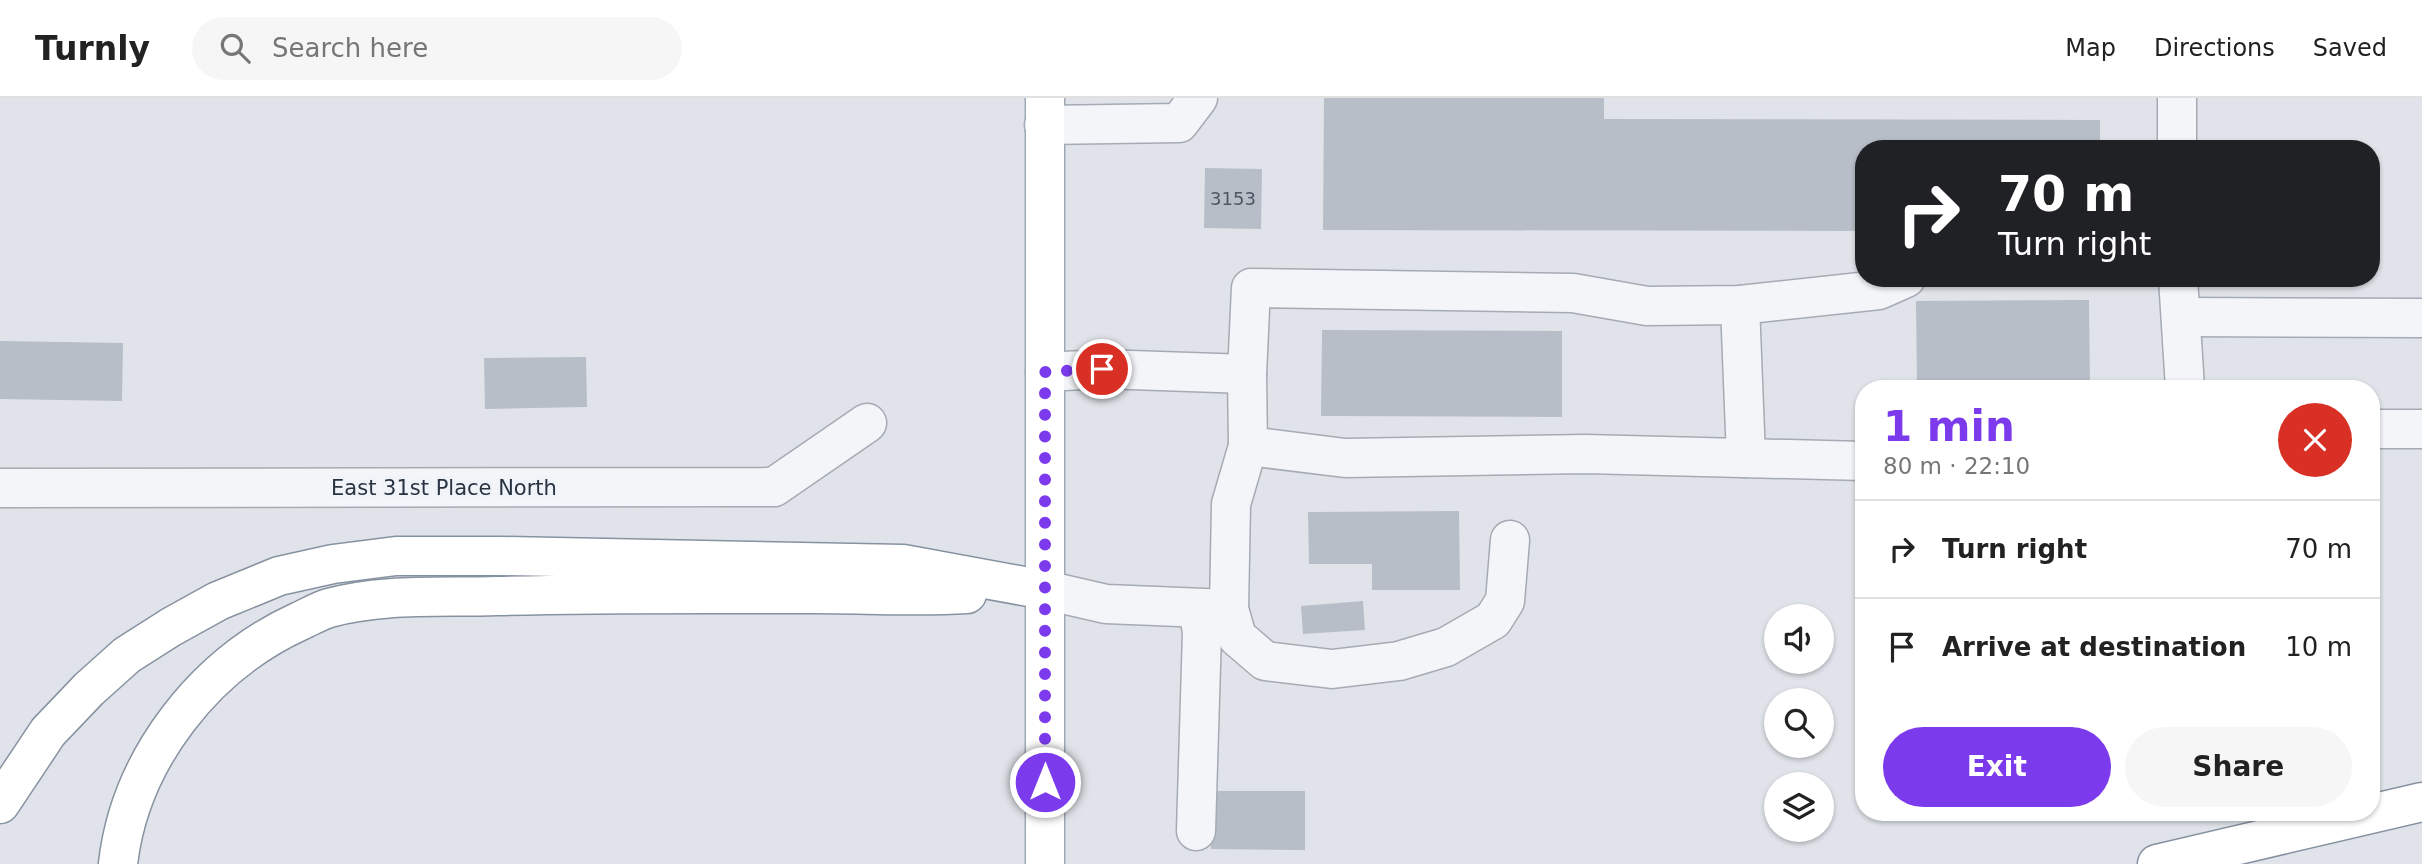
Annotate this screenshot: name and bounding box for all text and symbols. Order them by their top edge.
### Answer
search box [192,17,682,80]
text: Turnly [35,29,150,68]
icon: search [216,29,254,67]
text: Search here [272,33,428,63]
text: Map [2065,34,2116,62]
text: Directions [2154,34,2275,62]
text: Saved [2313,34,2387,62]
text: 70 m [1998,166,2134,223]
icon: right [1883,168,1974,259]
house number: 3153 [1210,188,1256,209]
text: Turn right [1998,225,2151,263]
pin [1072,339,1132,399]
icon: arrive [1083,350,1121,388]
text: 1 min [1883,402,2015,451]
button: close [2278,403,2352,477]
text: 80 m · 22:10 [1883,453,2030,479]
street label: East 31st Place North [331,476,557,500]
icon: right [1883,530,1921,568]
text: Turn right [1942,534,2087,564]
text: 70 m [2285,534,2352,564]
map controls [1764,604,1834,842]
button: sound [1764,604,1834,674]
icon: arrive [1883,628,1921,666]
text: Arrive at destination [1942,632,2246,662]
text: 10 m [2285,632,2352,662]
button: search [1764,688,1834,758]
button: Exit [1883,727,2111,807]
button: Share [2125,727,2352,807]
position arrow [1008,745,1082,819]
button: layers [1764,772,1834,842]

